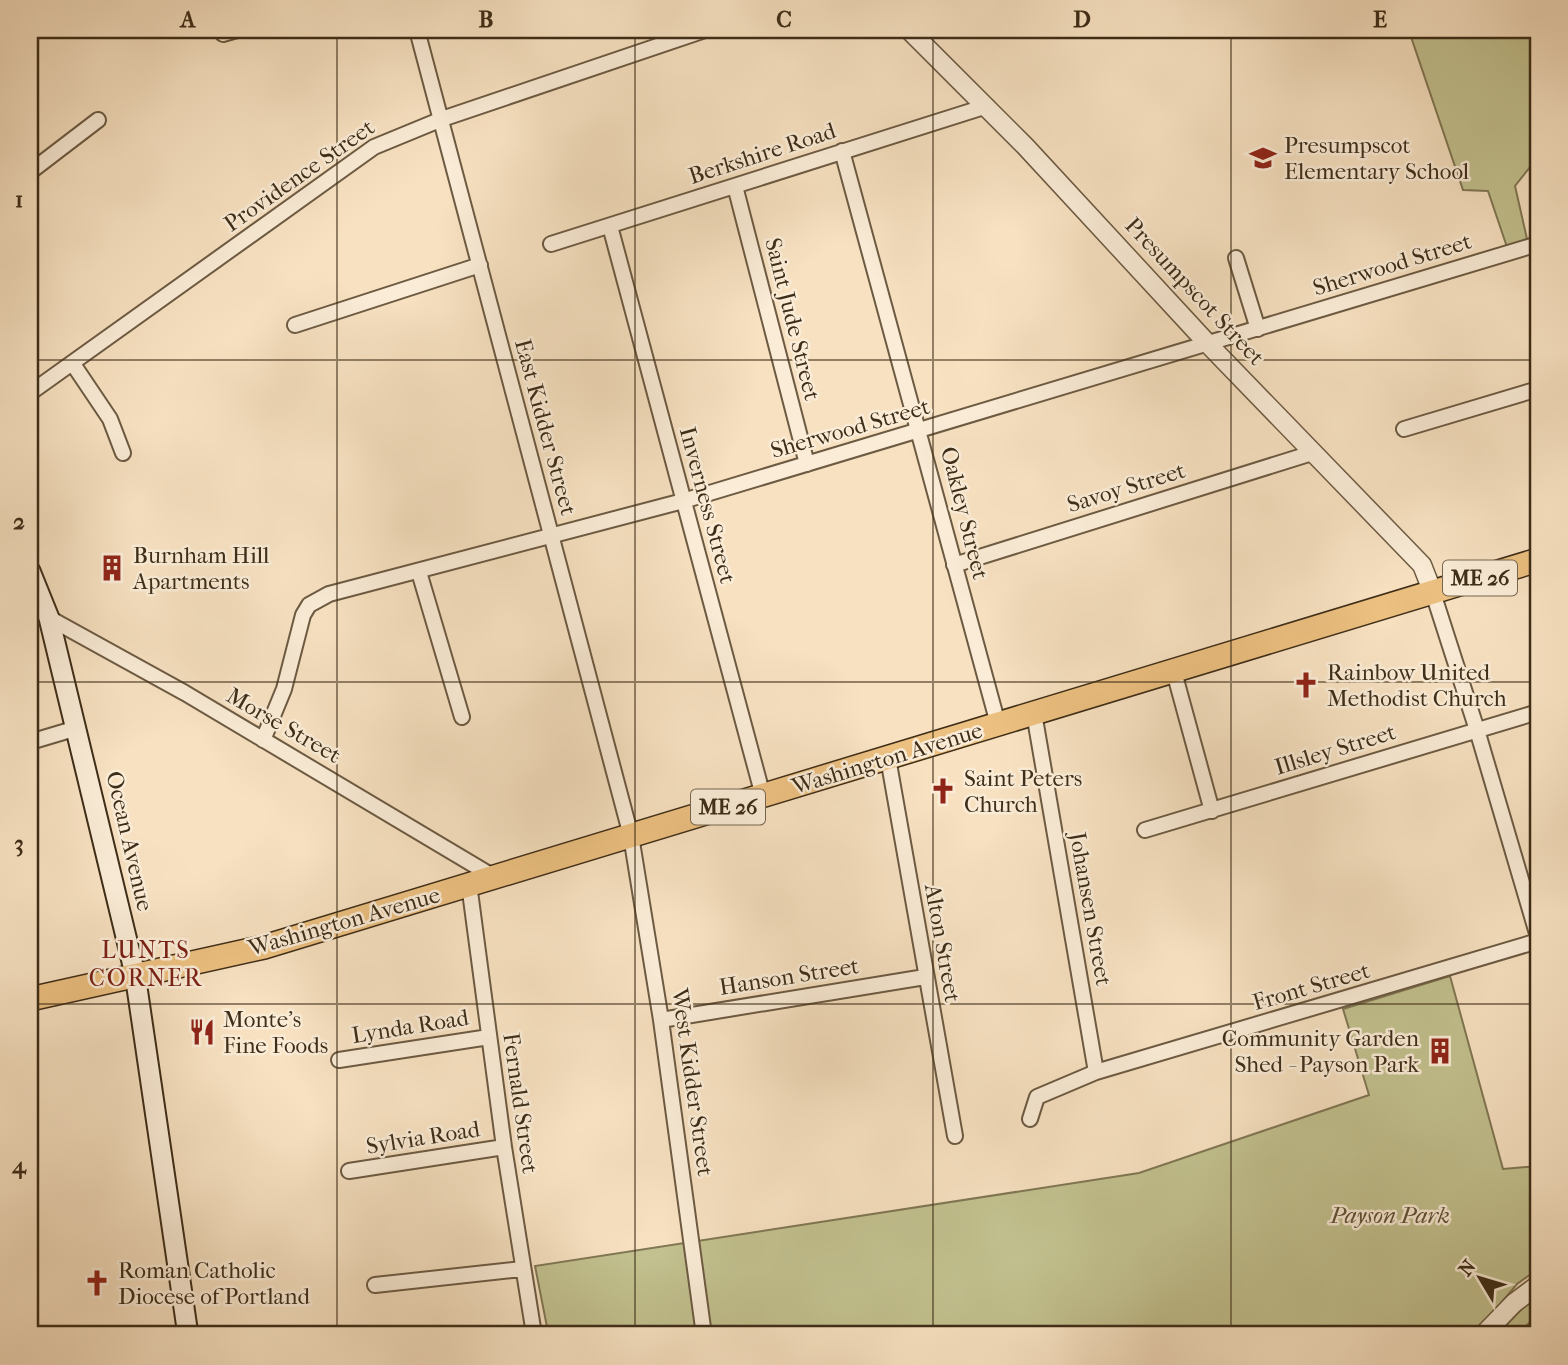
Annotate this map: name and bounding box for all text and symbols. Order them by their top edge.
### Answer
text: A [179,6,197,33]
text: B [479,6,494,33]
text: C [776,6,792,33]
text: D [1073,6,1091,33]
text: E [1373,6,1387,33]
street label: Providence Street [219,114,380,237]
street label: Berkshire Road [685,117,840,190]
place label: Presumpscot Elementary School [1284,132,1470,185]
school or university icon: Presumpscot Elementary School [1248,143,1278,173]
text: 1 [15,186,23,213]
street label: Presumpscot Street [1119,212,1270,371]
street label: Sherwood Street [1310,228,1475,301]
street label: Saint Jude Street [759,235,826,403]
street label: East Kidder Street [509,336,582,518]
street label: Sherwood Street [768,393,933,464]
street label: Inverness Street [674,424,741,587]
street label: Oakley Street [935,444,994,582]
street label: Savoy Street [1064,457,1188,518]
text: 2 [13,508,25,535]
place label: Burnham Hill Apartments [132,542,270,595]
building icon: Burnham Hill Apartments [97,553,127,583]
road number: ME 26 [1443,560,1517,596]
place label: Rainbow United Methodist Church [1327,659,1507,712]
church icon: Rainbow United Methodist Church [1291,670,1321,700]
street label: Morse Street [222,682,346,769]
street label: Washington Avenue [788,717,986,801]
street label: Illsley Street [1271,718,1399,781]
place label: Saint Peters Church [964,765,1082,818]
street label: Ocean Avenue [100,768,159,914]
church icon: Saint Peters Church [928,776,958,806]
road number: ME 26 [691,790,765,824]
street label: Johansen Street [1063,828,1117,988]
text: 3 [14,830,24,857]
street label: Washington Avenue [244,881,443,962]
street label: Alton Street [919,881,966,1004]
district label: LUNTS CORNER [89,936,203,992]
street label: Hanson Street [717,952,861,1001]
street label: Front Street [1249,957,1373,1016]
street label: West Kidder Street [666,985,719,1178]
street label: Lynda Road [350,1004,471,1049]
place label: Monte's Fine Foods [223,1006,328,1059]
restaurant icon: Monte's Fine Foods [187,1017,217,1047]
place label: Community Garden Shed - Payson Park [1222,1025,1420,1078]
street label: Fernald Street [497,1031,544,1175]
building icon: Community Garden Shed - Payson Park [1425,1036,1455,1066]
street label: Sylvia Road [364,1115,482,1160]
text: 4 [11,1152,27,1179]
park label: Payson Park [1329,1202,1450,1229]
north arrow [1446,1242,1516,1312]
text: N [1454,1255,1481,1281]
place label: Roman Catholic Diocese of Portland [118,1257,310,1310]
church icon: Roman Catholic Diocese of Portland [82,1268,112,1298]

